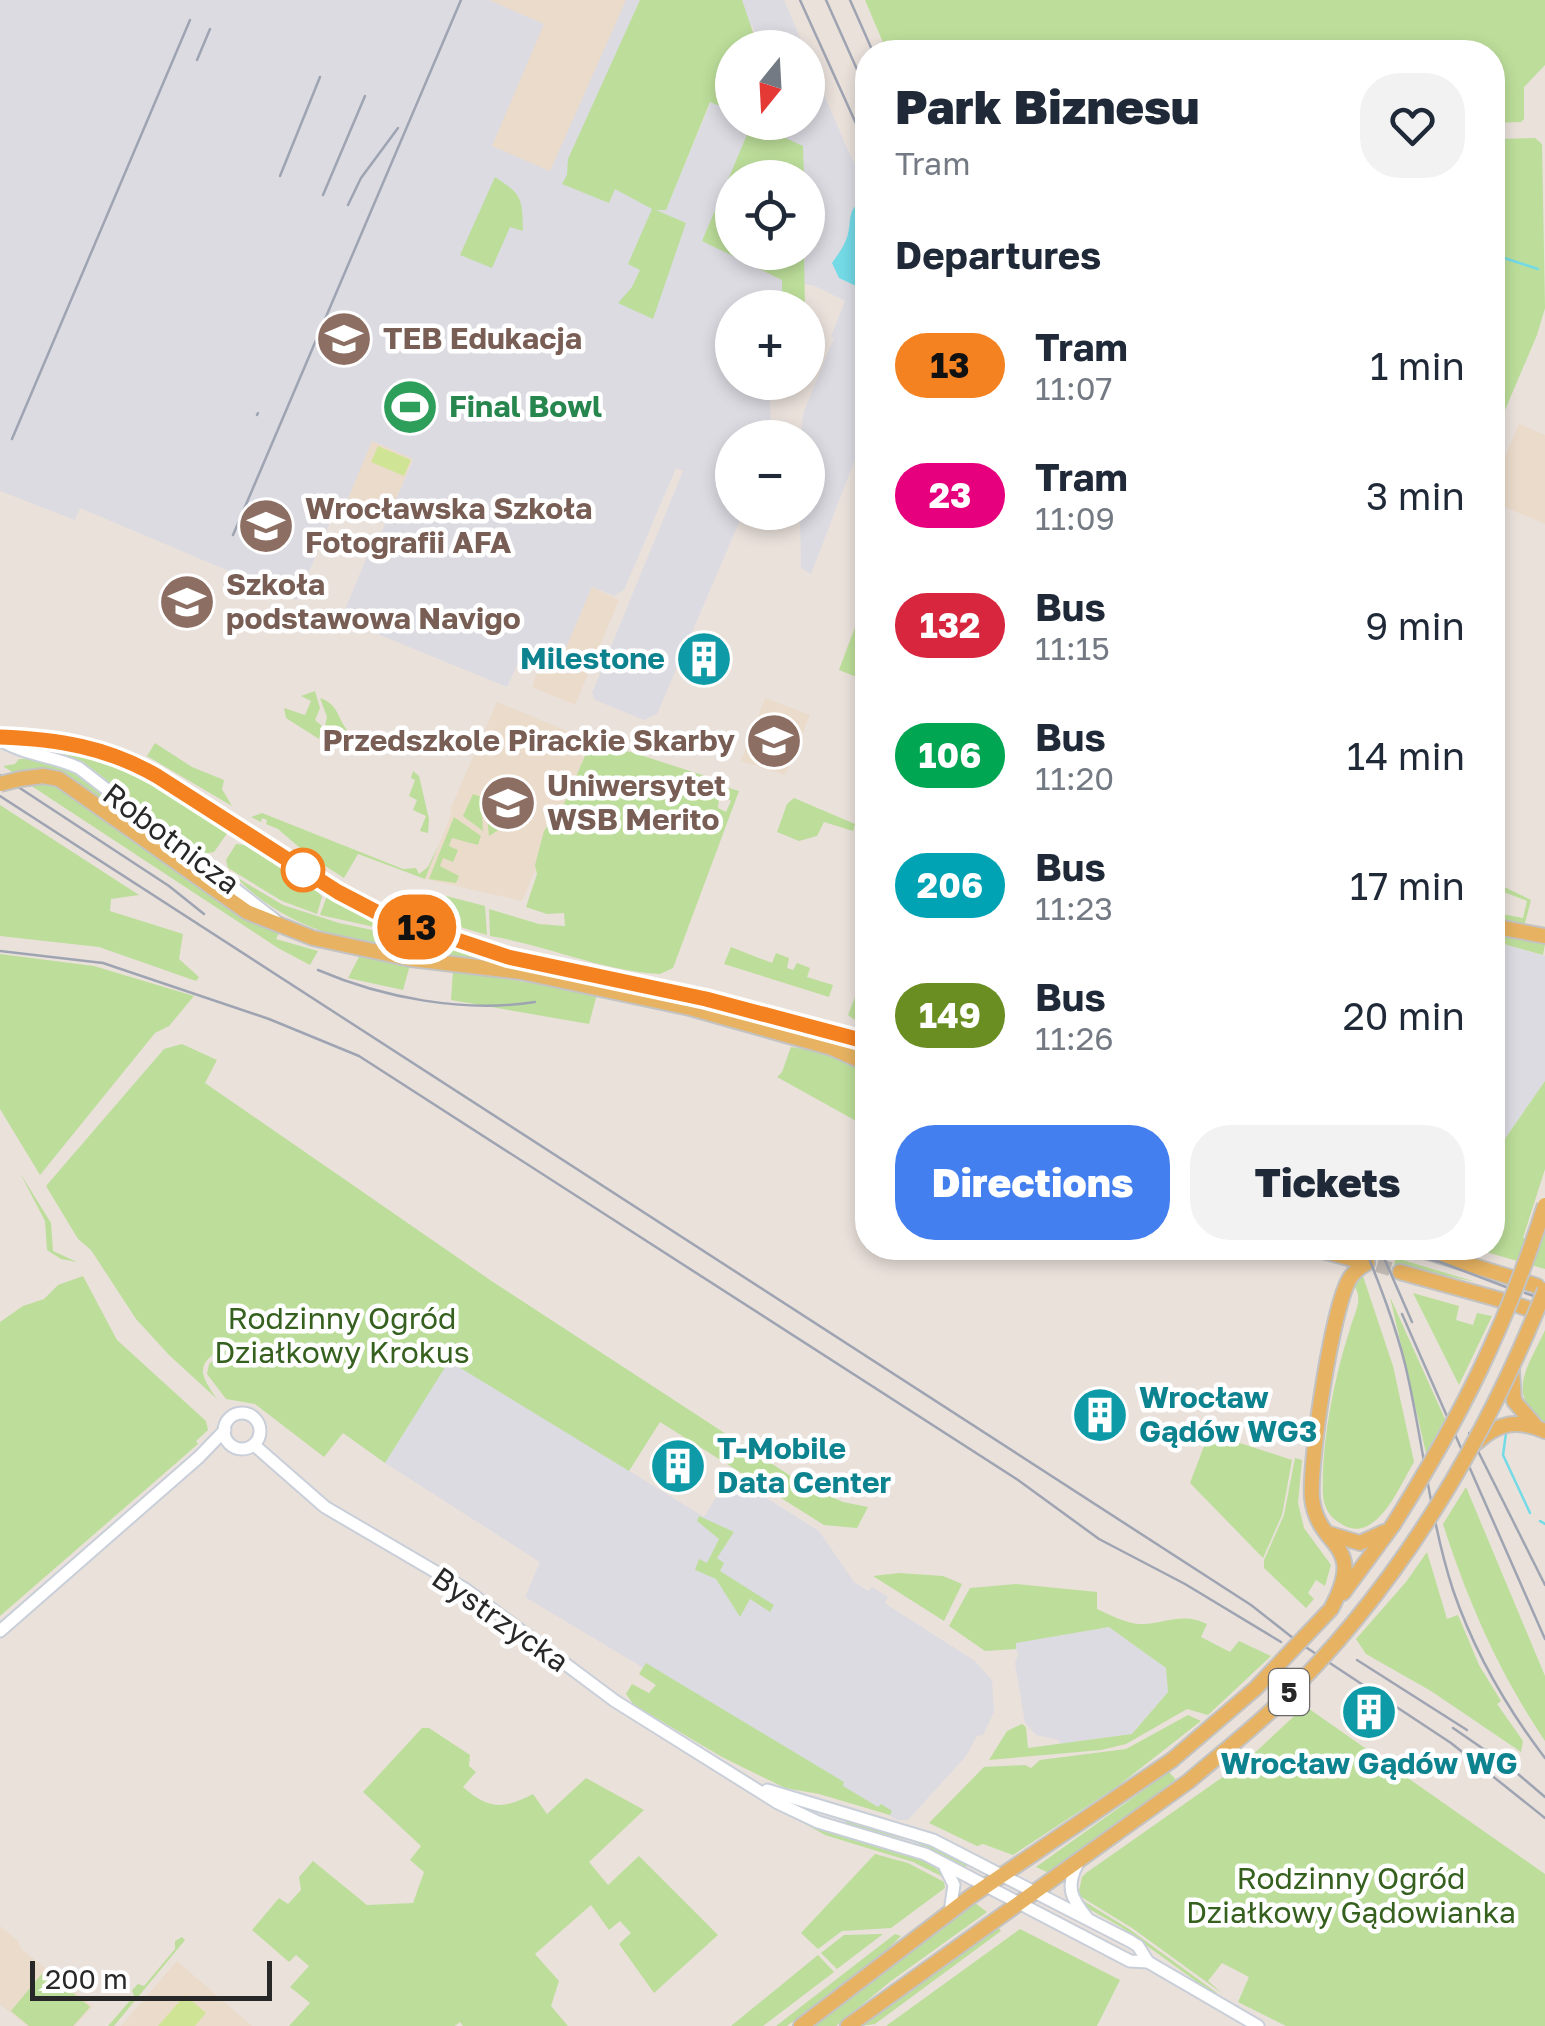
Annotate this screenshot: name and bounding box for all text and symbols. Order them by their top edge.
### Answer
north arrow [715,30,825,140]
map controls [715,30,825,530]
button: heart [1360,73,1465,178]
text: Park Biznesu [895,77,1200,135]
text: Tram [895,144,971,182]
button: locate [715,160,825,270]
text: Departures [895,232,1101,277]
button: + [715,290,825,400]
school or university icon: TEB Edukacja [314,309,374,369]
place label: TEB Edukacja [383,320,582,356]
text: Tram [1035,324,1128,369]
text: 1 min [1370,343,1465,388]
text: 13 [930,344,970,386]
text: 11:07 [1035,369,1112,407]
sports icon: Final Bowl [380,377,440,437]
place label: Final Bowl [449,388,602,424]
button: − [715,420,825,530]
text: Tram [1035,454,1128,499]
text: 3 min [1366,473,1465,518]
text: 23 [929,474,971,516]
place label: Wrocławska Szkoła Fotografii AFA [305,490,592,560]
school or university icon: Wrocławska Szkoła Fotografii AFA [236,496,296,556]
text: 11:09 [1035,499,1115,537]
place label: Szkoła podstawowa Navigo [226,566,521,636]
school or university icon: Szkoła podstawowa Navigo [157,572,217,632]
text: Bus [1035,584,1106,629]
text: 9 min [1365,603,1465,648]
text: 132 [920,604,980,646]
building icon: Milestone [674,629,734,689]
text: 11:15 [1035,629,1110,667]
place label: Milestone [520,640,665,676]
school or university icon: Przedszkole Pirackie Skarby [744,711,804,771]
text: Bus [1035,714,1106,759]
place label: Przedszkole Pirackie Skarby [322,722,735,758]
text: 14 min [1347,733,1465,778]
text: 106 [918,734,982,776]
text: 11:20 [1035,759,1114,797]
place label: Uniwersytet WSB Merito [547,767,726,837]
school or university icon: Uniwersytet WSB Merito [478,773,538,833]
street label: Robotnicza [96,775,247,901]
text: Bus [1035,844,1106,889]
unlabelled marker [282,849,324,891]
text: 17 min [1350,863,1465,908]
text: 206 [917,864,983,906]
text: 11:23 [1035,889,1113,927]
line badge: 13 [372,894,462,960]
text: 13 [397,906,437,948]
text: Bus [1035,974,1106,1019]
text: 20 min [1343,993,1465,1038]
text: 149 [919,994,981,1036]
text: 11:26 [1035,1019,1114,1057]
button: Directions [895,1125,1170,1240]
button: Tickets [1190,1125,1465,1240]
park label: Rodzinny Ogród Działkowy Krokus [214,1300,470,1370]
place label: Wrocław Gądów WG3 [1139,1379,1317,1449]
building icon: Wrocław Gądów WG3 [1070,1385,1130,1445]
place label: T-Mobile Data Center [717,1430,892,1500]
building icon: T-Mobile Data Center [648,1436,708,1496]
street label: Bystrzycka [425,1559,576,1679]
road number: 5 [1269,1669,1309,1715]
building icon: Wrocław Gądów WG [1339,1682,1399,1742]
place label: Wrocław Gądów WG [1221,1745,1518,1781]
park label: Rodzinny Ogród Działkowy Gądowianka [1186,1860,1516,1930]
scale bar [30,1956,272,2000]
text: 200 m [45,1962,128,1995]

